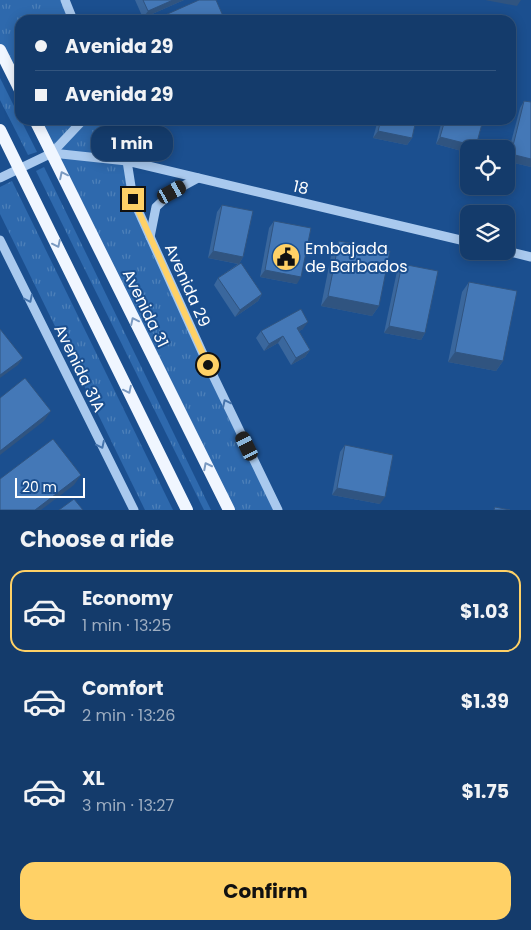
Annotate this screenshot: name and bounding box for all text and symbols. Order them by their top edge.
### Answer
text: Avenida 29 [65,33,173,60]
text: Avenida 29 [65,81,173,108]
callout: 1 min [92,126,174,162]
text: 1 min [111,132,153,155]
map controls [460,140,515,260]
button: locate [460,140,515,195]
one-way arrow [58,171,69,180]
street label: 18 [291,175,311,200]
car [155,178,188,206]
route end [122,188,144,210]
button: layers [460,205,515,260]
place label: Embajada de Barbados [305,237,408,278]
one-way arrow [50,239,61,248]
street label: Avenida 29 [159,240,216,331]
public building icon: Embajada de Barbados [271,242,301,272]
street label: Avenida 31 [117,265,174,351]
one-way arrow [23,294,34,303]
one-way arrow [130,317,140,326]
street label: Avenida 31A [48,320,111,416]
route start [197,354,219,376]
one-way arrow [122,385,132,394]
one-way arrow [222,399,232,408]
car [233,429,260,463]
one-way arrow [95,439,105,448]
one-way arrow [203,463,213,472]
scale bar [15,475,85,498]
text: 20 m [22,477,57,497]
text: Choose a ride [20,524,174,555]
text: Economy [82,585,173,612]
icon: car [22,589,67,634]
text: $1.03 [460,598,509,625]
text: 1 min · 13:25 [82,614,171,637]
text: Comfort [82,675,164,702]
icon: car [22,679,67,724]
text: $1.39 [461,688,509,715]
text: 2 min · 13:26 [82,704,175,727]
text: XL [82,765,105,792]
icon: car [22,769,67,814]
text: $1.75 [461,778,509,805]
text: 3 min · 13:27 [82,794,174,817]
button: Confirm [20,862,511,920]

